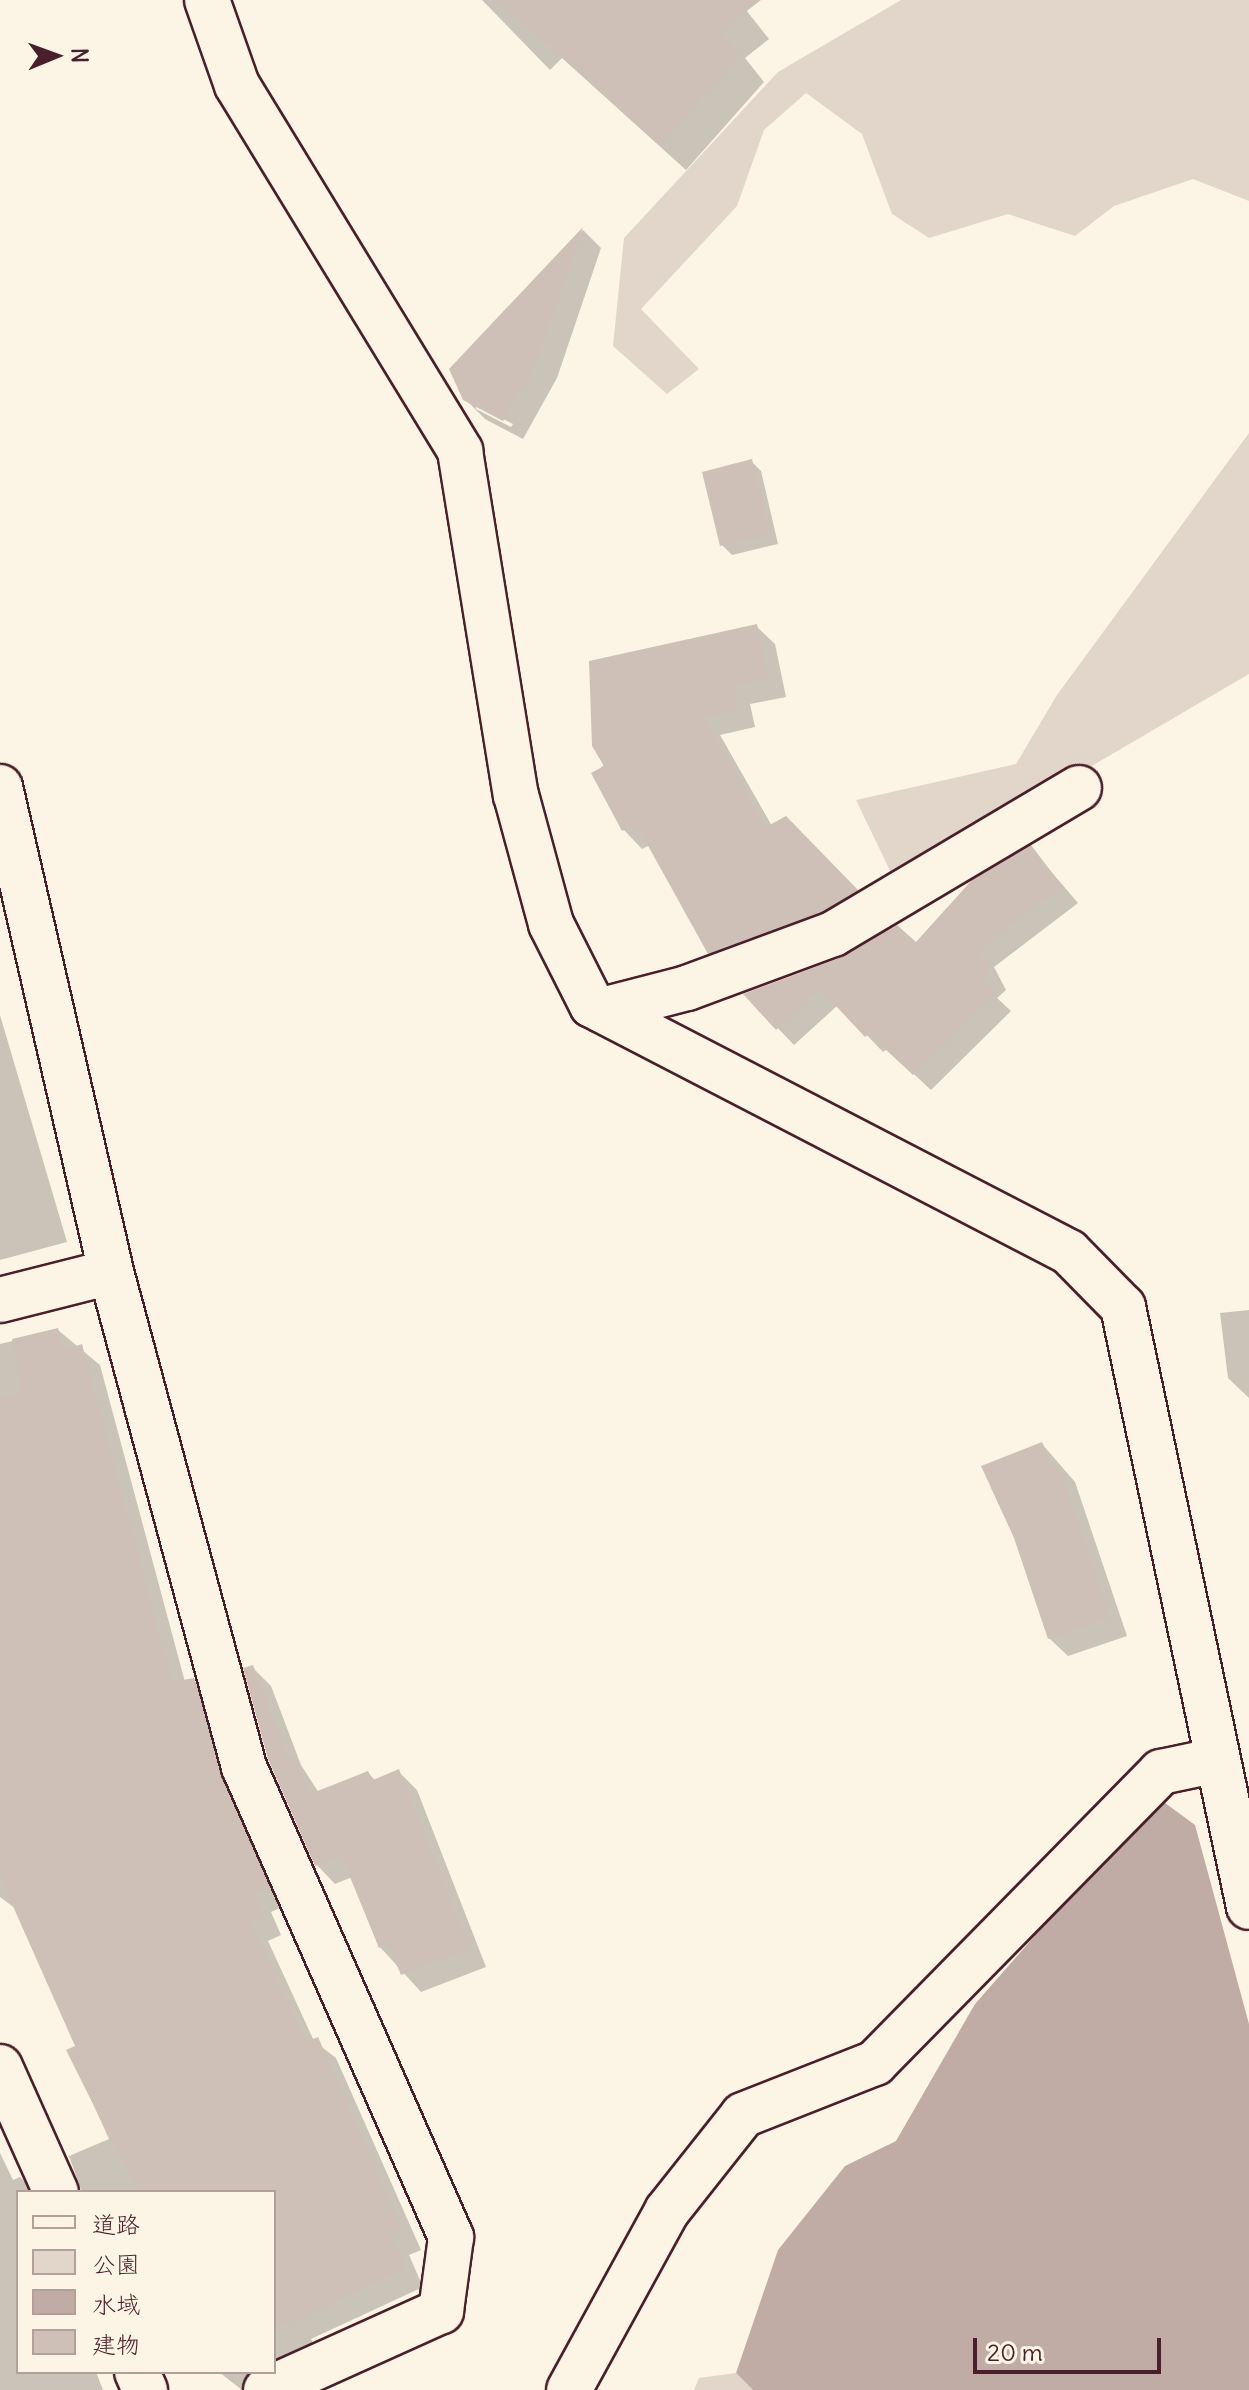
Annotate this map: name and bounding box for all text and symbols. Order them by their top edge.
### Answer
north arrow [16,16,96,96]
text: N [66,48,94,63]
legend [16,2190,276,2374]
text: 道路 [92,2209,140,2239]
text: 公園 [92,2249,140,2279]
text: 水域 [92,2289,140,2319]
scale bar [977,2322,1165,2372]
text: 建物 [92,2329,140,2359]
text: 20 m [987,2337,1043,2367]

